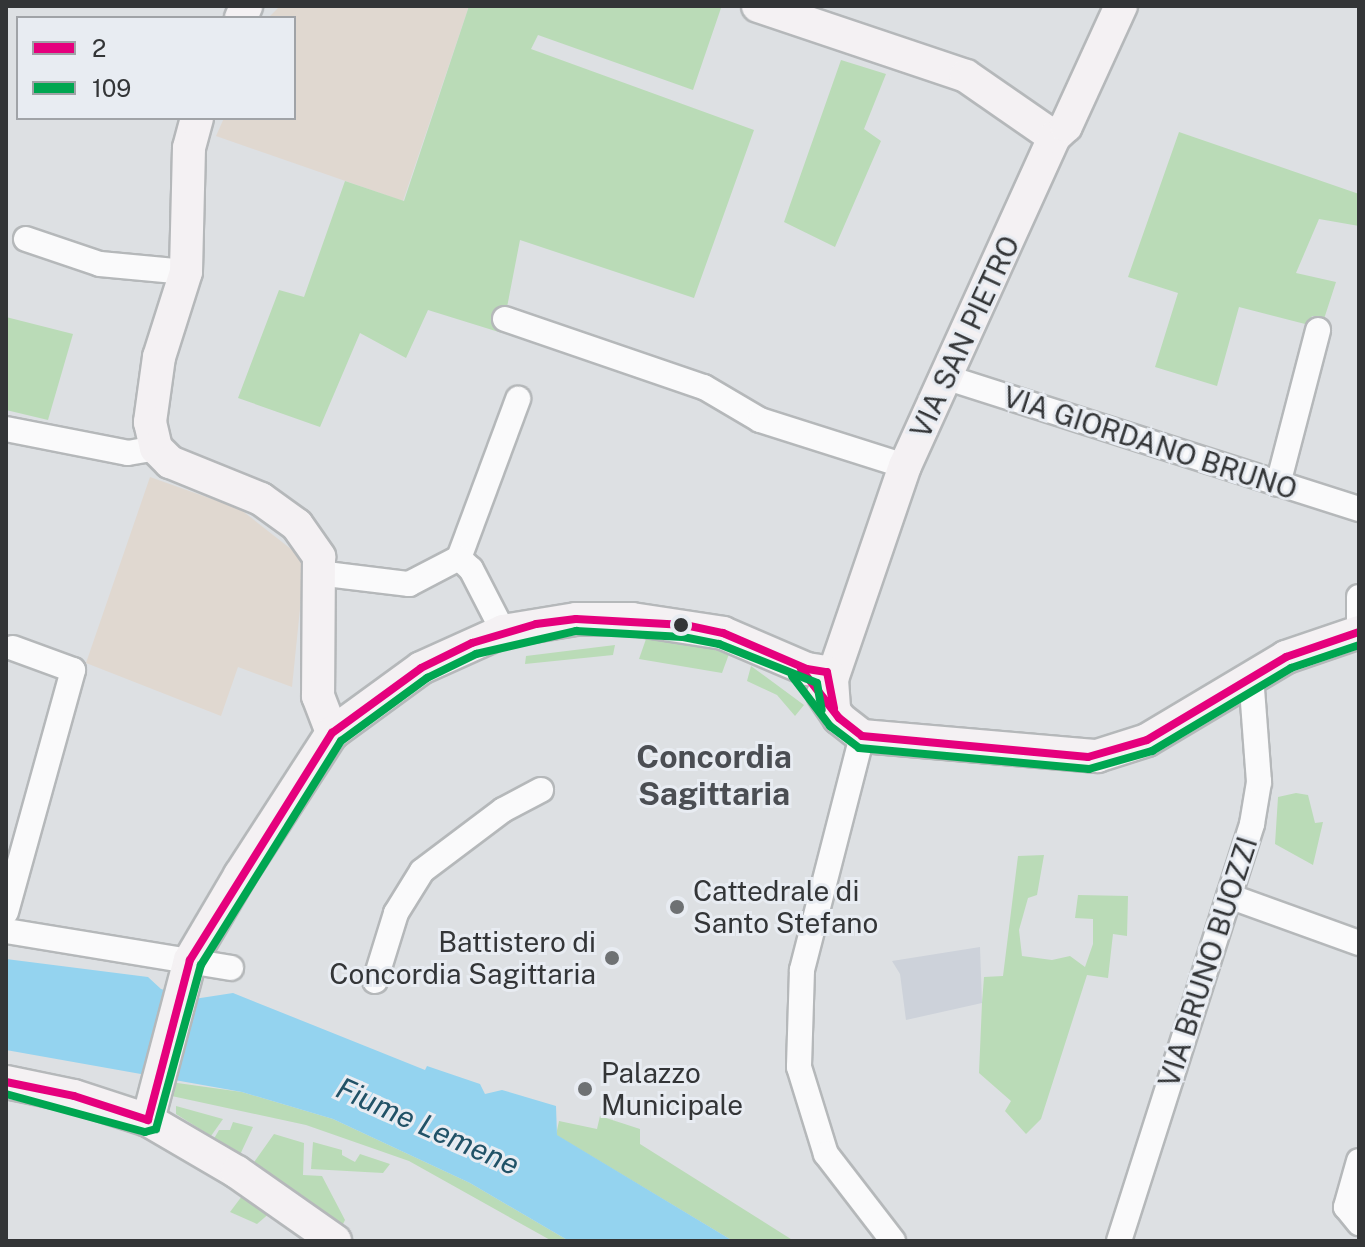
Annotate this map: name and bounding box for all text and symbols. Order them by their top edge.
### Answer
legend [16,16,296,120]
text: 2 [92,34,106,62]
text: 109 [92,74,131,102]
street label: VIA SAN PIETRO [904,231,1026,443]
street label: VIA GIORDANO BRUNO [999,380,1301,506]
unlabelled marker [673,617,689,633]
district label: Concordia Sagittaria [636,739,792,814]
street label: VIA BRUNO BUOZZI [1152,833,1264,1091]
place label: Cattedrale di Santo Stefano [693,874,879,940]
marker: Cattedrale di Santo Stefano [668,898,686,916]
place label: Battistero di Concordia Sagittaria [329,925,596,991]
marker: Battistero di Concordia Sagittaria [603,949,621,967]
place label: Palazzo Municipale [601,1056,743,1122]
water label: Fiume Lemene [331,1070,525,1182]
marker: Palazzo Municipale [576,1080,594,1098]

